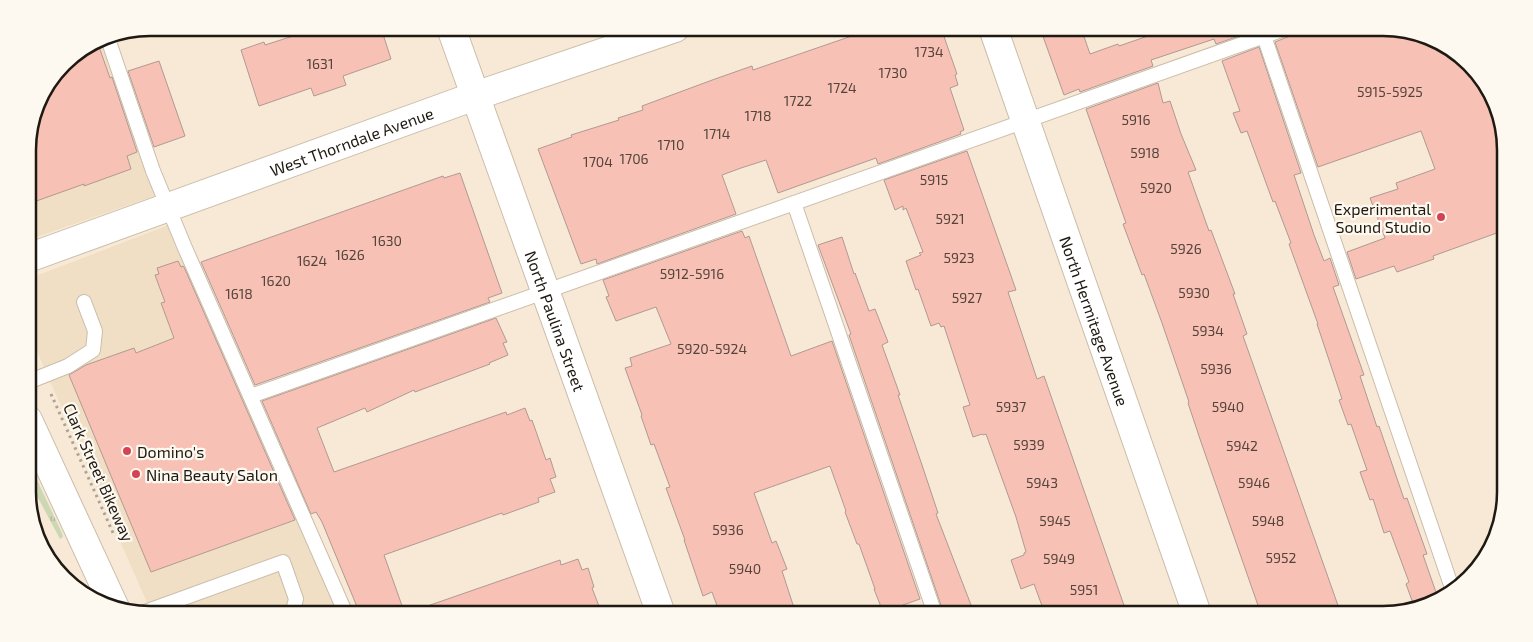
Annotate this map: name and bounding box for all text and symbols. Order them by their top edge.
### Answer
house number: 1734 [914,43,944,60]
house number: 1631 [307,55,333,72]
house number: 1730 [879,64,907,81]
house number: 1724 [827,79,857,96]
house number: 5915-5925 [1357,83,1423,100]
house number: 1722 [784,92,812,109]
street label: West Thorndale Avenue [267,102,436,179]
house number: 1718 [745,107,771,124]
house number: 5916 [1121,111,1151,128]
house number: 1714 [704,125,730,142]
house number: 1710 [658,136,684,153]
house number: 5918 [1130,144,1160,161]
house number: 1706 [619,150,649,167]
house number: 1704 [583,153,613,170]
house number: 5915 [920,171,948,188]
house number: 5920 [1140,179,1172,196]
place label: Experimental Sound Studio [1334,199,1431,236]
house number: 5921 [936,210,964,227]
marker: Experimental Sound Studio [1435,211,1447,223]
house number: 1630 [372,232,402,249]
street label: North Hermitage Avenue [1057,233,1133,408]
house number: 5926 [1170,240,1202,257]
house number: 1626 [335,246,365,263]
street label: North Paulina Street [522,248,590,394]
house number: 5923 [943,249,975,266]
house number: 1624 [297,252,327,269]
house number: 5912-5916 [660,265,724,282]
house number: 1620 [261,272,291,289]
house number: 5930 [1178,284,1210,301]
house number: 1618 [225,285,253,302]
house number: 5927 [952,289,982,306]
house number: 5934 [1192,322,1224,339]
house number: 5920-5924 [677,340,747,357]
house number: 5936 [1200,360,1232,377]
house number: 5937 [996,398,1026,415]
house number: 5940 [1212,398,1244,415]
street label: Clark Street Bikeway [60,400,138,545]
house number: 5939 [1013,436,1045,453]
house number: 5942 [1226,437,1258,454]
place label: Domino's [137,442,204,461]
marker: Domino's [121,445,133,457]
place label: Nina Beauty Salon [146,465,278,484]
marker: Nina Beauty Salon [130,468,142,480]
house number: 5943 [1026,474,1058,491]
house number: 5946 [1238,474,1270,491]
house number: 5945 [1039,512,1071,529]
house number: 5948 [1252,512,1284,529]
house number: 5936 [712,521,744,538]
house number: 5952 [1266,549,1297,566]
house number: 5949 [1043,550,1075,567]
house number: 5940 [729,560,761,577]
house number: 5951 [1070,581,1098,598]

